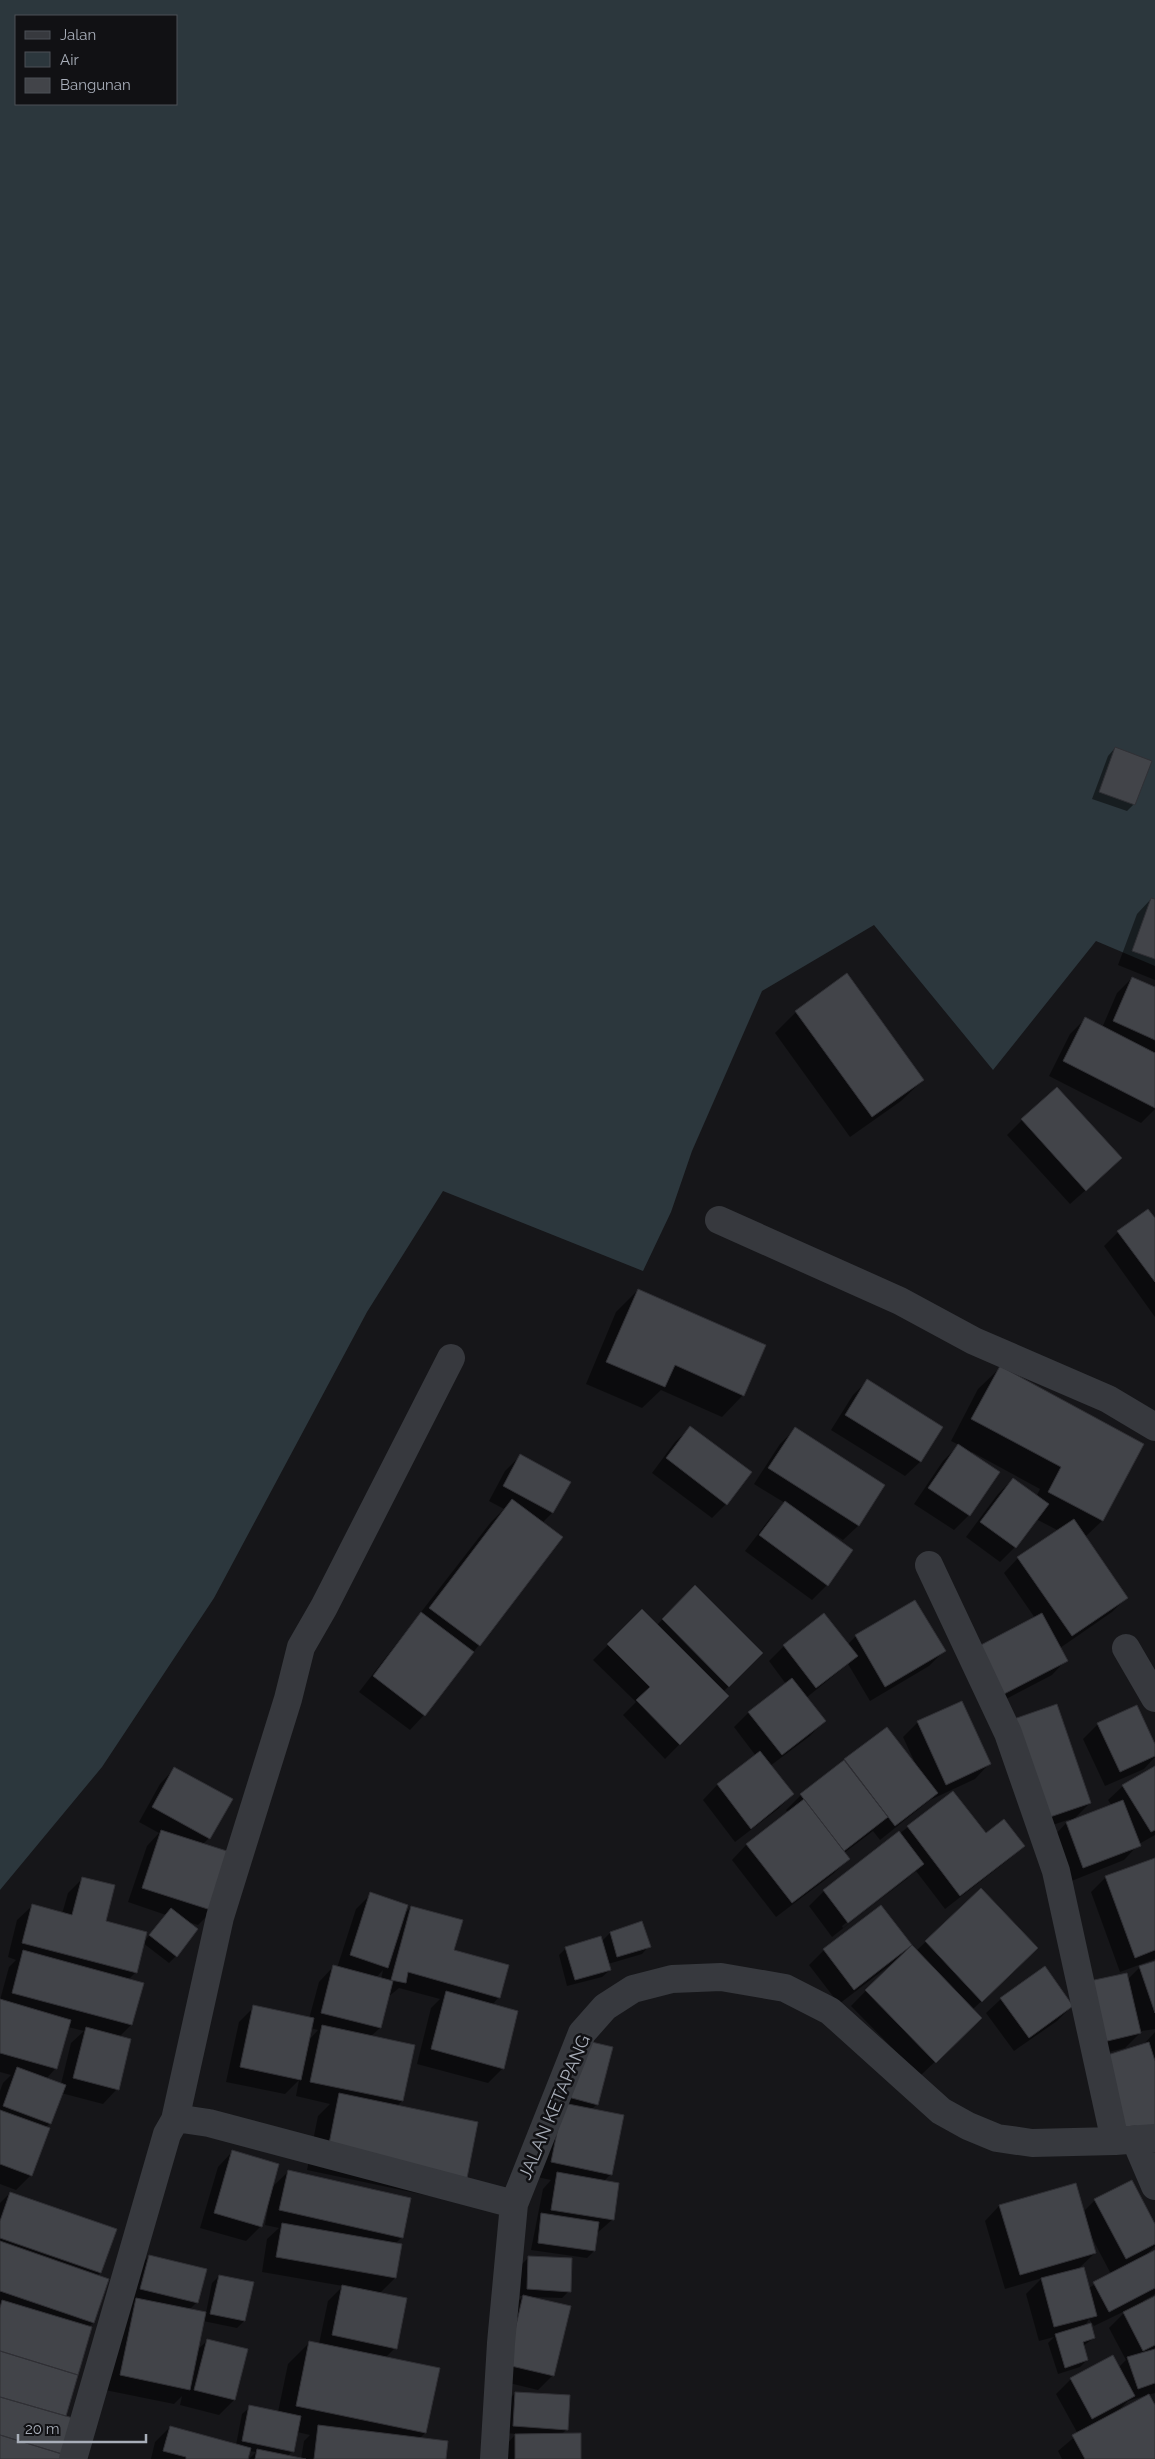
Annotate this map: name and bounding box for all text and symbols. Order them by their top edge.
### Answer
legend [15,15,178,105]
text: Jalan [60,26,96,44]
text: Air [60,51,79,69]
text: Bangunan [60,76,131,94]
street label: JALAN KETAPANG [514,2031,594,2183]
scale bar [18,2412,145,2444]
text: 20 m [25,2420,60,2438]

